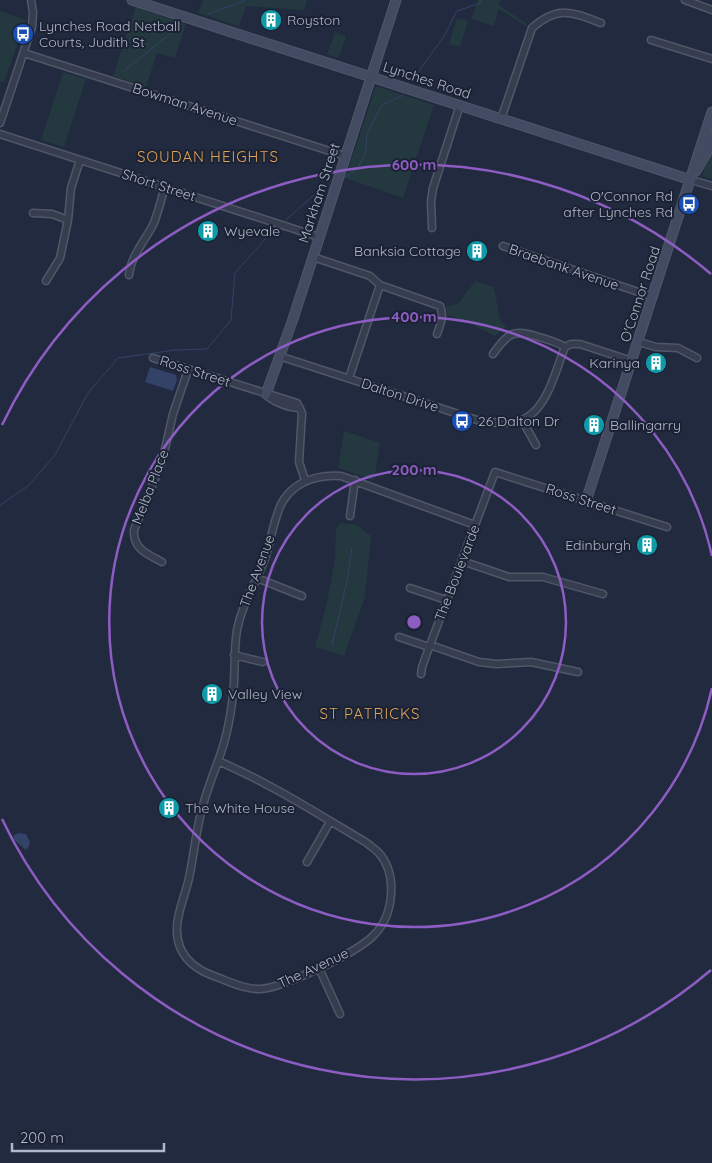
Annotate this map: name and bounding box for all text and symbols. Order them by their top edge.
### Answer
building icon: Royston [259,8,283,32]
place label: Royston [287,11,340,29]
place label: Lynches Road Netball Courts, Judith St [39,17,181,51]
bus stop icon: Lynches Road Netball Courts, Judith St [11,22,35,46]
street label: Lynches Road [381,57,473,103]
street label: Bowman Avenue [130,79,240,129]
street label: Markham Street [294,140,344,245]
district label: SOUDAN HEIGHTS [137,147,279,166]
text: 600 m [392,155,436,174]
street label: Short Street [120,165,198,205]
place label: O'Connor Rd after Lynches Rd [563,187,673,221]
bus stop icon: O'Connor Rd after Lynches Rd [677,192,701,216]
building icon: Wyevale [196,219,220,243]
place label: Wyevale [224,222,280,240]
building icon: Banksia Cottage [465,239,489,263]
street label: Braebank Avenue [507,240,621,294]
place label: Banksia Cottage [354,242,461,260]
street label: O'Connor Road [616,244,664,344]
text: 400 m [391,307,437,326]
street label: Ross Street [158,351,233,391]
building icon: Karinya [644,351,668,375]
place label: Karinya [589,354,640,372]
street label: Dalton Drive [359,374,441,416]
bus stop icon: 26 Dalton Dr [450,409,474,433]
place label: 26 Dalton Dr [478,412,560,430]
building icon: Ballingarry [582,413,606,437]
place label: Ballingarry [610,416,681,434]
street label: Melba Place [127,447,173,527]
text: 200 m [392,460,437,479]
street label: Ross Street [544,479,619,519]
street label: The Boulevarde [430,522,484,624]
street label: The Avenue [236,532,278,610]
building icon: Edinburgh [635,533,659,557]
place label: Edinburgh [565,536,631,554]
centre of rings [405,613,423,631]
building icon: Valley View [200,682,224,706]
place label: Valley View [228,685,303,703]
district label: ST PATRICKS [320,704,420,723]
building icon: The White House [157,796,181,820]
place label: The White House [185,799,295,817]
street label: The Avenue [275,944,351,992]
scale bar [12,1120,165,1152]
text: 200 m [20,1128,64,1147]

